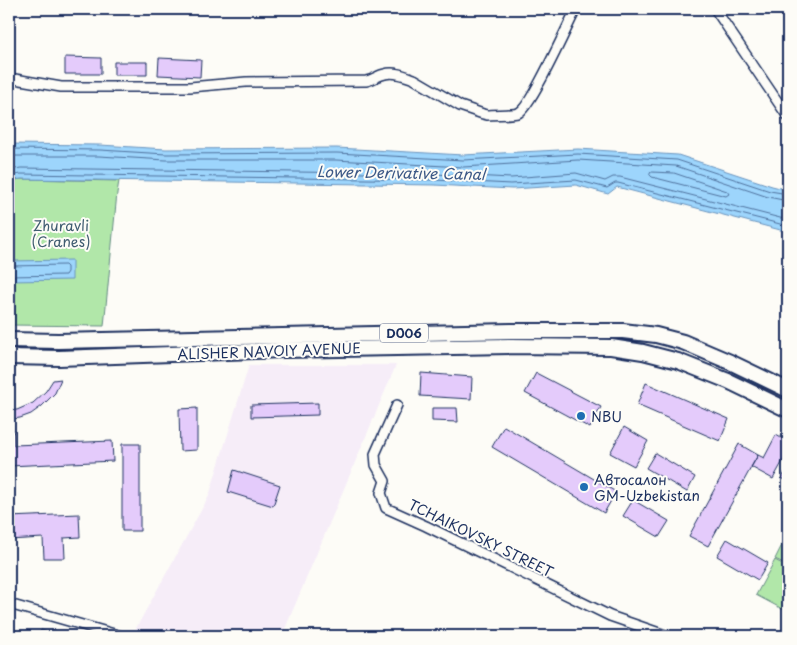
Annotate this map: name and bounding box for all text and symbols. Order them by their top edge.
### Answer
water label: Lower Derivative Canal [317,159,488,185]
park label: Zhuravli (Cranes) [32,215,90,252]
road number: D006 [380,323,428,342]
street label: ALISHER NAVOIY AVENUE [177,337,361,365]
place label: NBU [591,406,622,427]
marker: NBU [575,410,587,422]
place label: Автосалон GM-Uzbekistan [594,469,700,506]
marker: Автосалон GM-Uzbekistan [578,481,590,493]
street label: TCHAIKOVSKY STREET [405,494,557,582]

